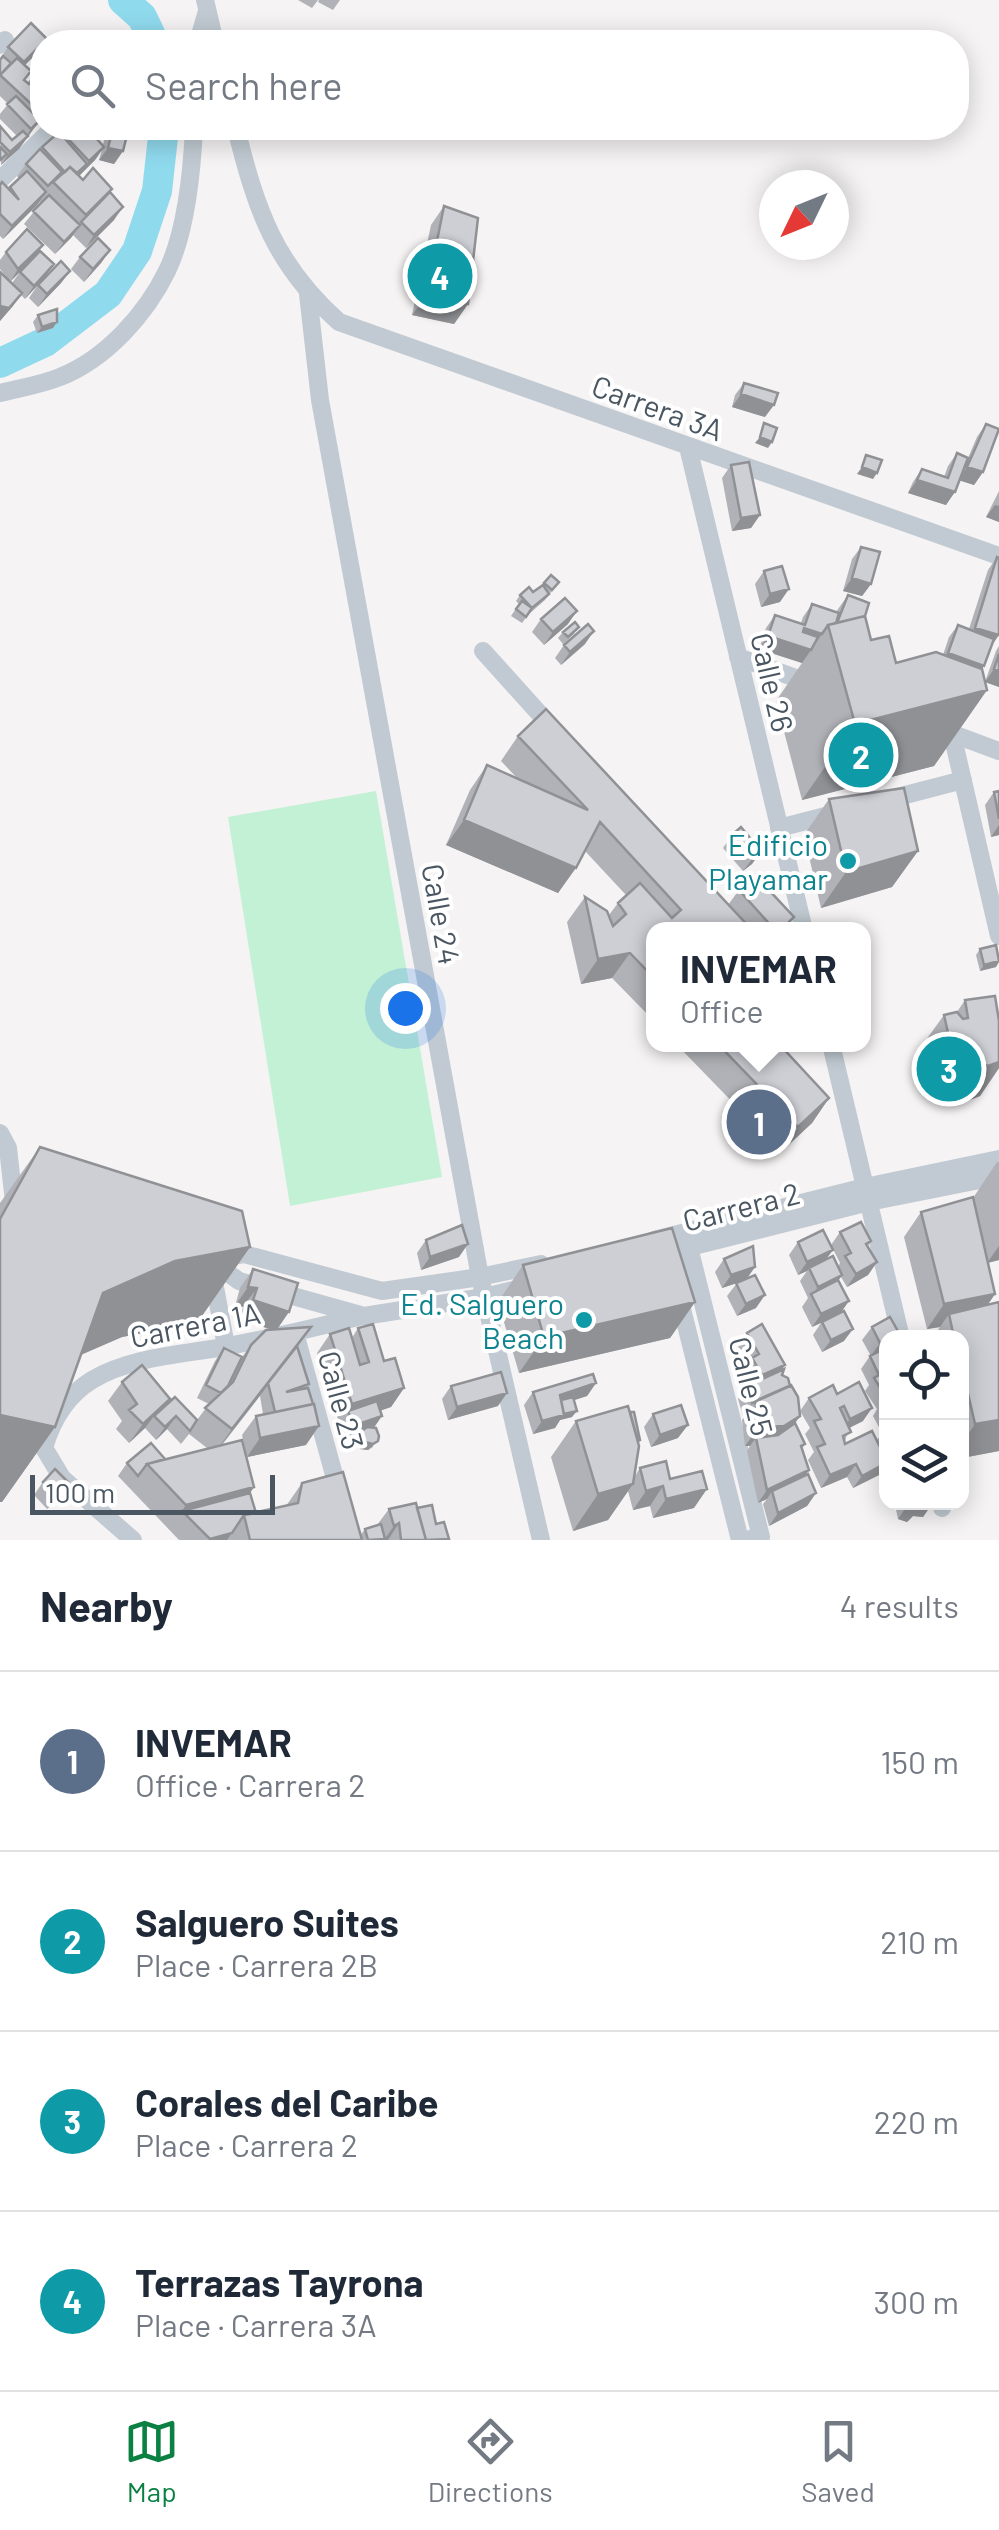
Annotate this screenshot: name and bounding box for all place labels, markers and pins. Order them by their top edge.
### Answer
pin: 4 [408,238,472,314]
pin: 2 [828,718,894,792]
place label: Edificio Playamar [708,826,828,896]
marker: Edificio Playamar [837,850,859,872]
pin: 3 [916,1032,982,1106]
pin: 1 [726,1084,792,1160]
place label: Ed. Salguero Beach [400,1285,564,1355]
marker: Ed. Salguero Beach [573,1309,595,1331]

